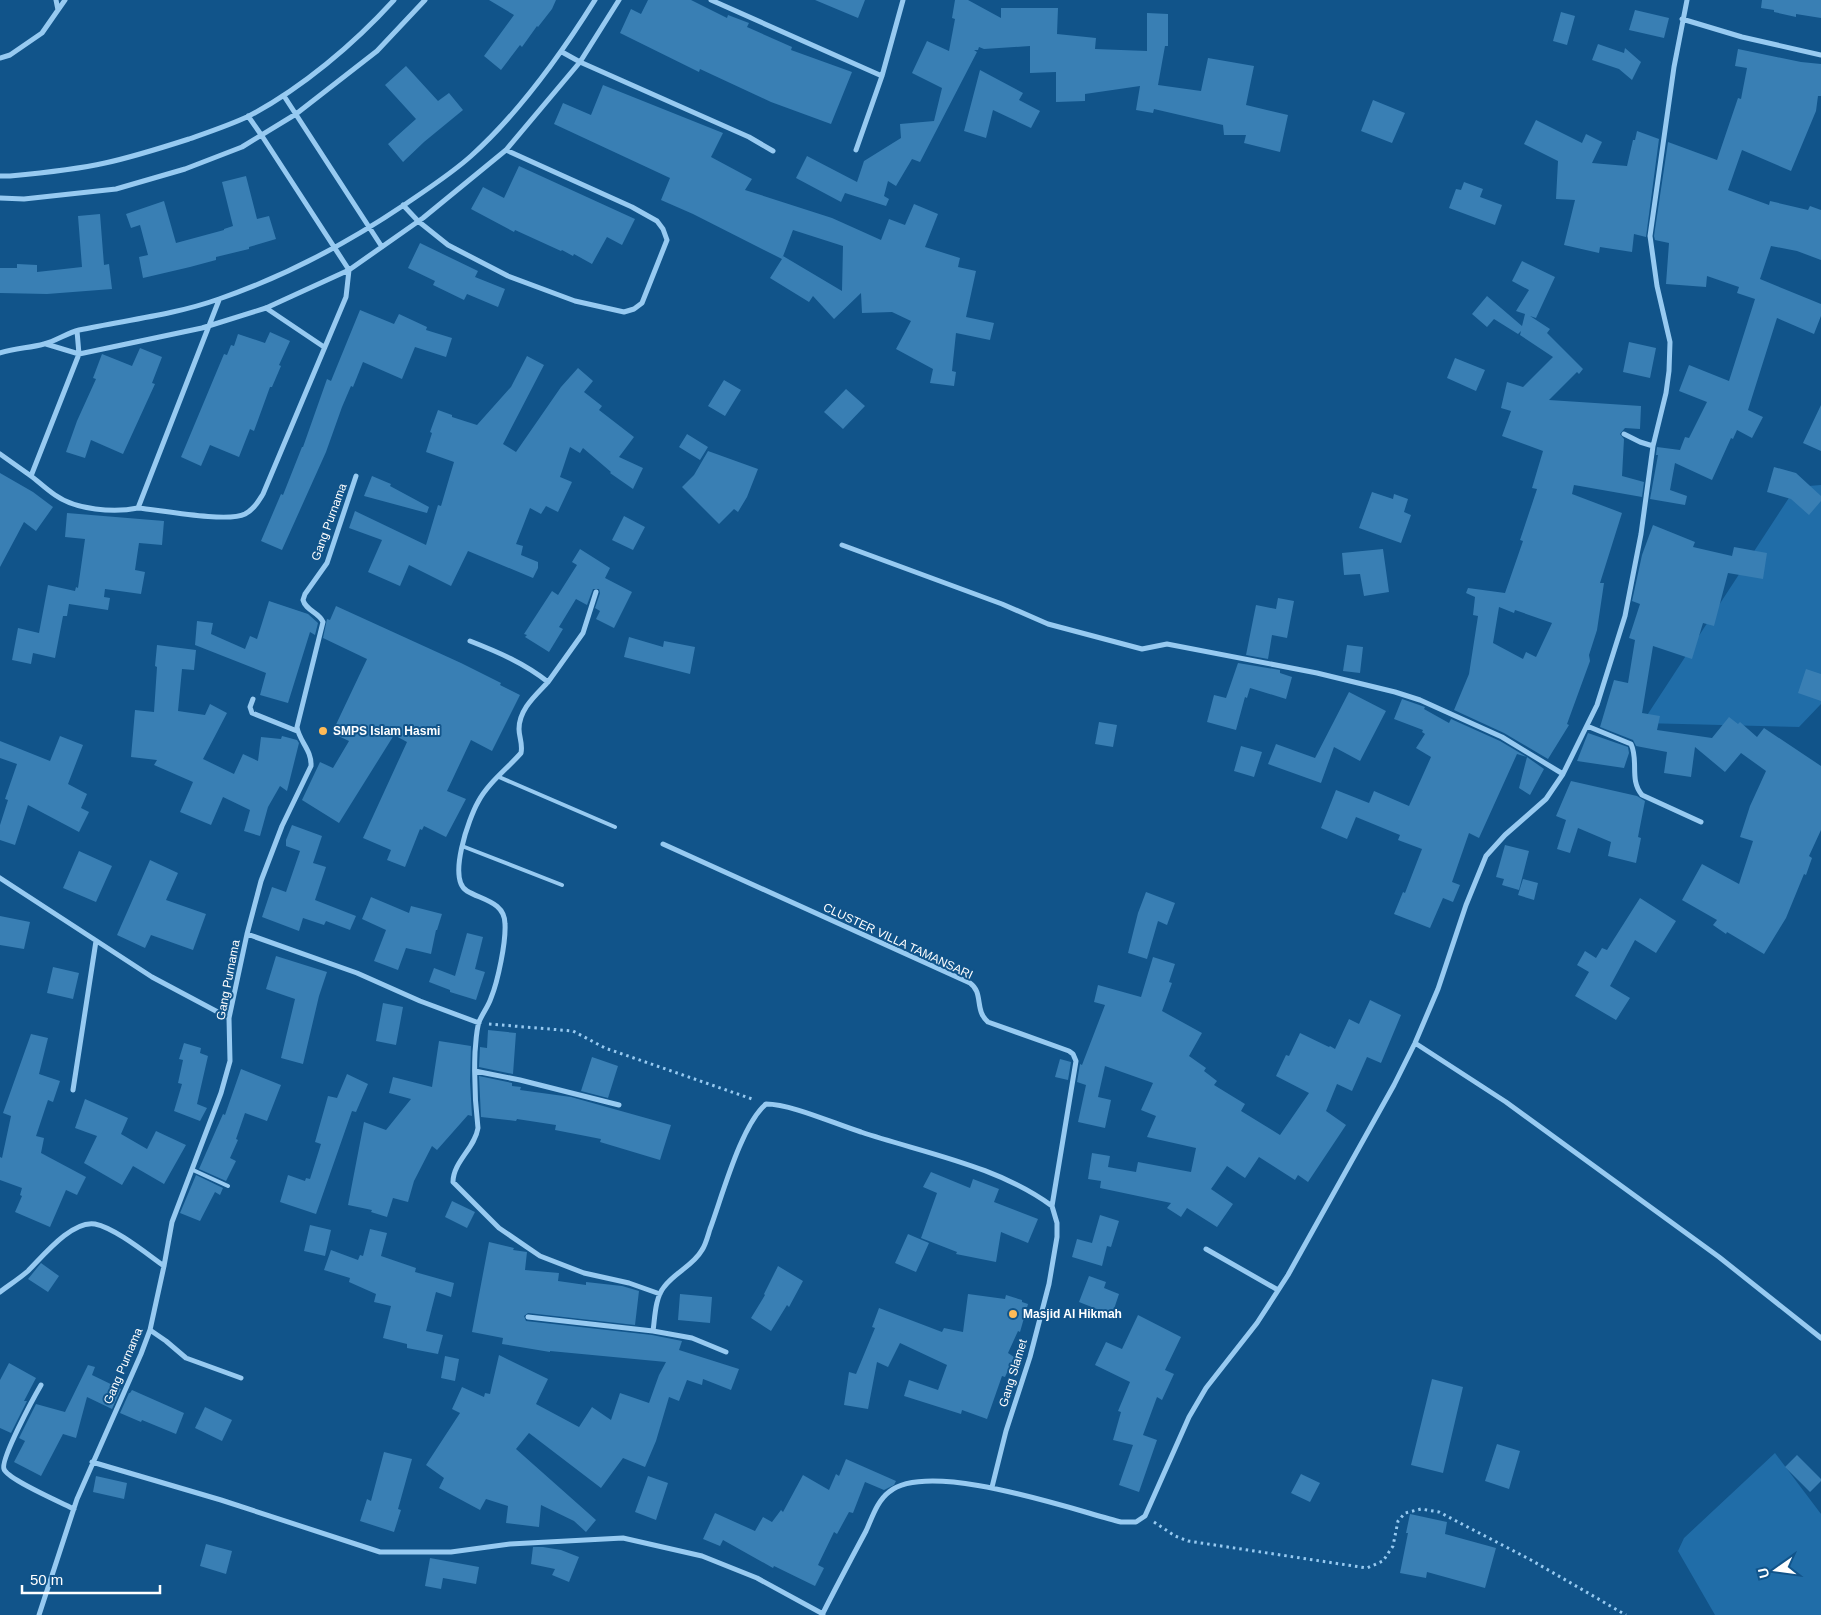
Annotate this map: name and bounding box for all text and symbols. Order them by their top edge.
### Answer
street label: Gang Purnama [309,481,350,563]
place label: SMPS Islam Hasmi [333,724,440,738]
marker: SMPS Islam Hasmi [317,725,329,737]
street label: CLUSTER VILLA TAMANSARI [821,900,975,982]
street label: Gang Purnama [213,938,243,1021]
place label: Masjid Al Hikmah [1023,1307,1122,1321]
marker: Masjid Al Hikmah [1007,1308,1019,1320]
street label: Gang Purnama [101,1326,145,1406]
street label: Gang Slamet [996,1337,1030,1409]
north arrow [1751,1545,1801,1595]
scale bar [22,1562,160,1594]
text: U [1754,1566,1772,1580]
text: 50 m [30,1571,63,1588]

